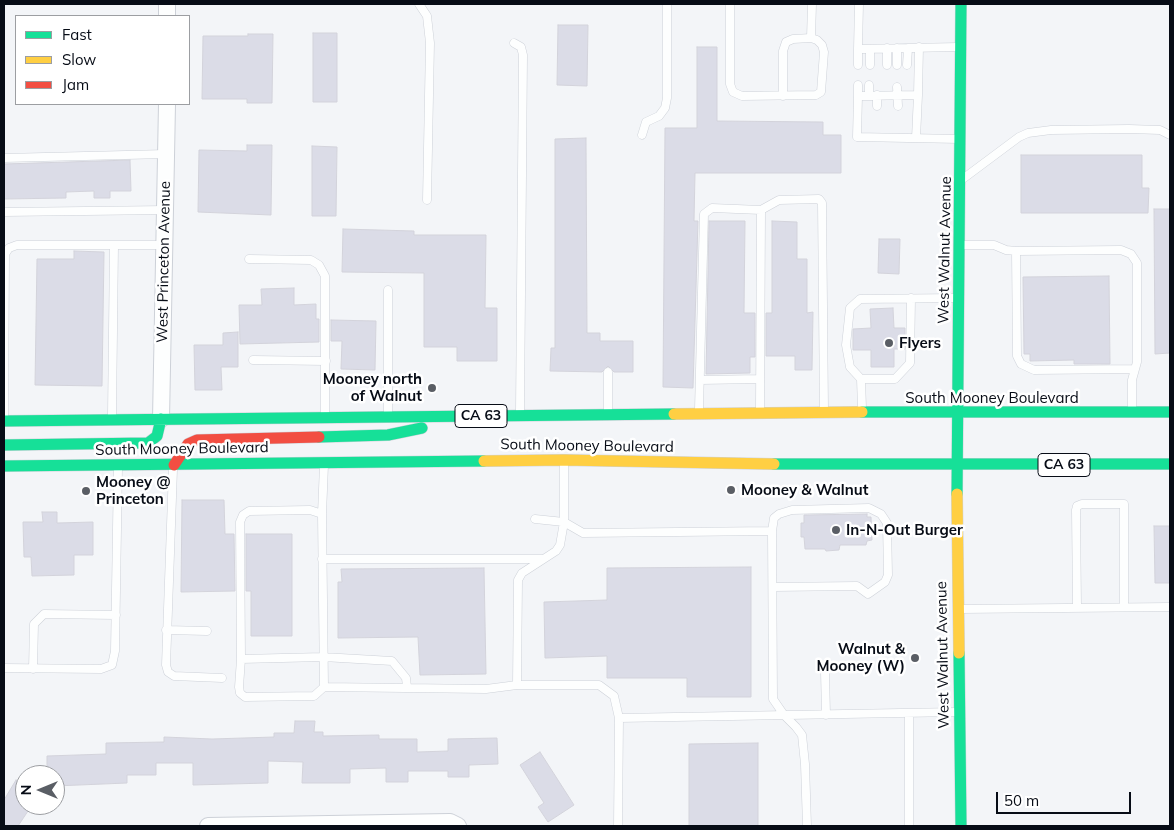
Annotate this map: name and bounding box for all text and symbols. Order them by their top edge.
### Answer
legend [15,15,190,105]
text: Fast [62,25,92,44]
text: Slow [62,50,96,69]
text: Jam [62,75,89,94]
street label: West Walnut Avenue [935,176,955,324]
street label: West Princeton Avenue [154,181,174,343]
place label: Flyers [899,334,941,352]
marker: Flyers [883,337,895,349]
place label: Mooney north of Walnut [323,370,422,405]
marker: Mooney north of Walnut [426,382,438,394]
street label: South Mooney Boulevard [905,389,1079,407]
road number: CA 63 [455,404,507,428]
street label: South Mooney Boulevard [500,435,674,457]
street label: South Mooney Boulevard [95,438,269,460]
road number: CA 63 [1038,454,1090,476]
place label: Mooney @ Princeton [96,473,171,508]
place label: Mooney & Walnut [741,481,868,499]
marker: Mooney & Walnut [725,484,737,496]
marker: Mooney @ Princeton [80,485,92,497]
place label: In-N-Out Burger [846,521,963,539]
marker: In-N-Out Burger [830,524,842,536]
street label: West Walnut Avenue [933,581,953,729]
place label: Walnut & Mooney (W) [816,640,905,675]
marker: Walnut & Mooney (W) [909,652,921,664]
north arrow [15,765,65,815]
scale bar [999,782,1134,814]
text: N [17,785,35,795]
text: 50 m [1004,791,1039,810]

